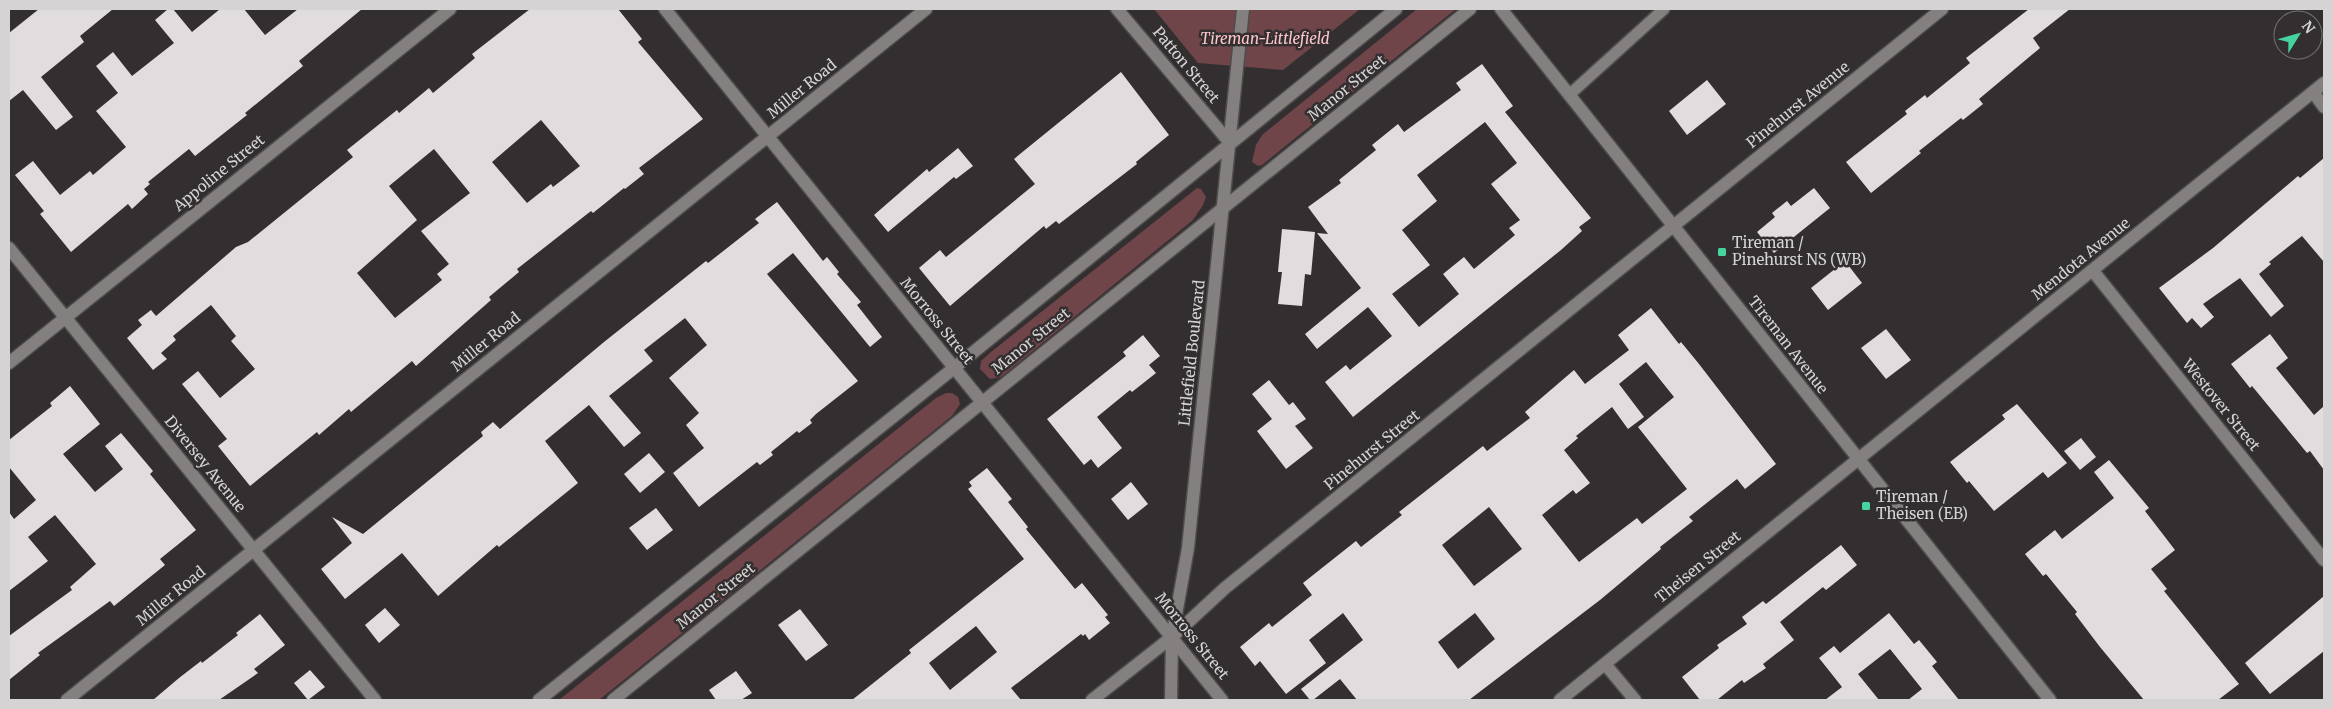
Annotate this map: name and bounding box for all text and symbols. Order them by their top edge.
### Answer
north arrow [2273,10,2323,60]
text: N [2298,17,2319,37]
street label: Patton Street [1149,23,1224,107]
park label: Tireman-Littlefield [1200,29,1330,48]
street label: Manor Street [1304,50,1390,125]
street label: Miller Road [763,55,840,122]
street label: Pinehurst Avenue [1742,57,1853,152]
street label: Appoline Street [169,130,268,216]
street label: Mendota Avenue [2028,213,2134,304]
place label: Tireman / Pinehurst NS (WB) [1732,233,1866,269]
marker: Tireman / Pinehurst NS (WB) [1716,246,1728,258]
street label: Morross Street [897,273,978,368]
street label: Littlefield Boulevard [1174,279,1209,427]
street label: Tireman Avenue [1744,292,1832,397]
street label: Manor Street [988,303,1074,378]
street label: Miller Road [447,308,524,375]
street label: Westover Street [2178,354,2265,455]
street label: Pinehurst Street [1320,405,1423,494]
street label: Diversey Avenue [161,412,250,516]
place label: Tireman / Theisen (EB) [1876,487,1968,523]
marker: Tireman / Theisen (EB) [1860,500,1872,512]
street label: Theisen Street [1651,526,1744,607]
street label: Manor Street [673,558,759,633]
street label: Miller Road [132,562,209,629]
street label: Morross Street [1152,588,1233,683]

